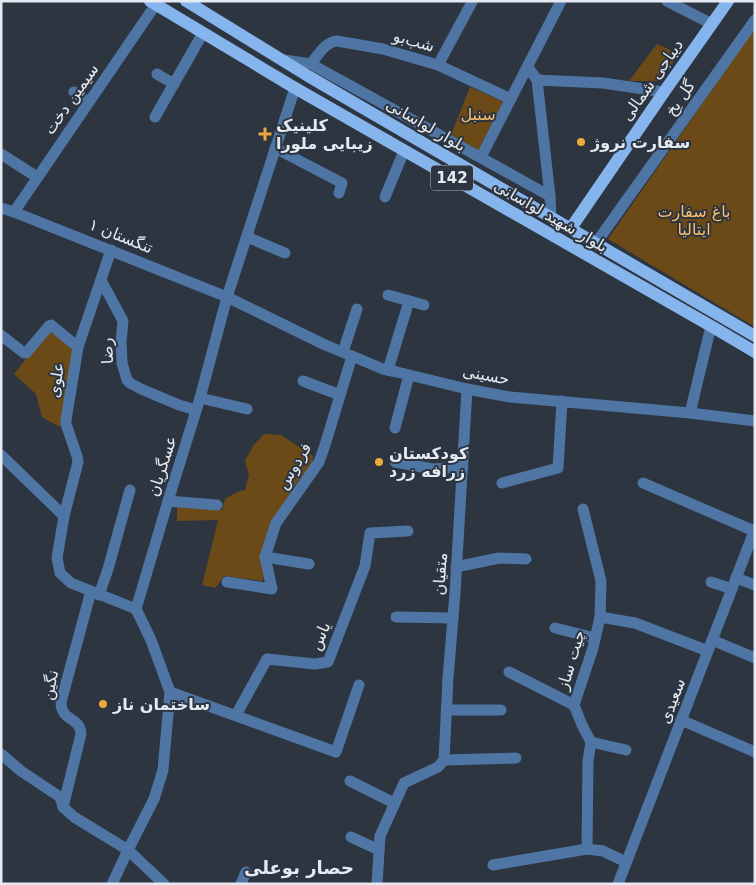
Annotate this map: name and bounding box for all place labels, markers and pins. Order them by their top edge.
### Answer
place label: کلینیک زیبایی ملورا [276,116,373,153]
marker: کلینیک زیبایی ملورا [258,127,272,141]
place label: سفارت نروژ [590,133,690,152]
marker: سفارت نروژ [575,136,587,148]
place label: کودکستان زرافه زرد [389,444,469,481]
marker: کودکستان زرافه زرد [373,456,385,468]
place label: ساختمان ناز [112,695,210,714]
marker: ساختمان ناز [97,698,109,710]

